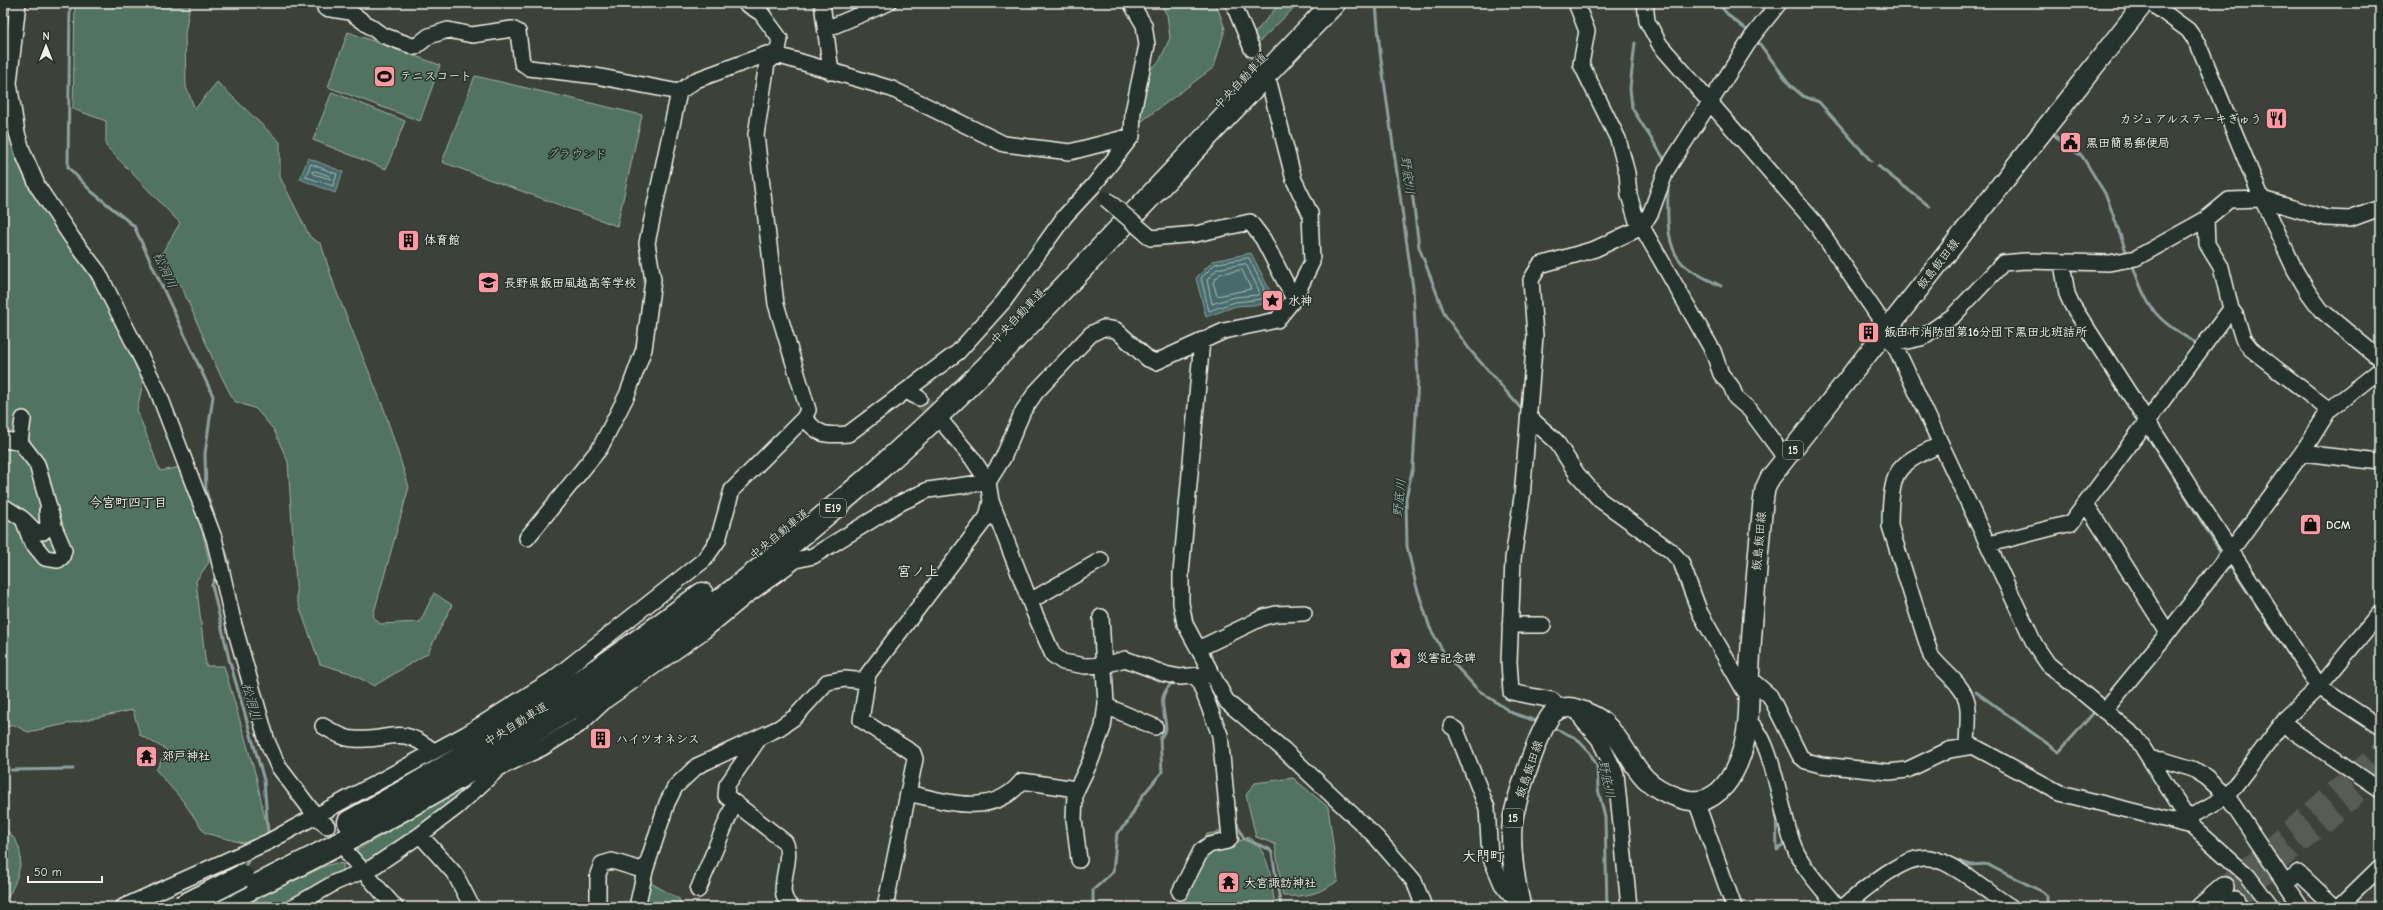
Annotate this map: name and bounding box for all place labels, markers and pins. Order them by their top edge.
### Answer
sports icon: テニスコート [371,63,397,89]
place label: テニスコート [400,69,472,83]
restaurant icon: カジュアルステーキぎゅう [2264,106,2290,132]
place label: カジュアルステーキぎゅう [2120,112,2262,126]
public building icon: 黒田簡易郵便局 [2058,130,2084,156]
place label: 黒田簡易郵便局 [2086,136,2170,150]
building icon: 体育館 [395,227,421,253]
place label: 体育館 [424,233,460,247]
school or university icon: 長野県飯田風越高等学校 [476,270,502,296]
place label: 長野県飯田風越高等学校 [504,276,636,290]
place icon: 水神 [1260,288,1286,314]
place label: 水神 [1288,294,1312,308]
building icon: 飯田市消防団第16分団下黒田北班詰所 [1855,319,1881,345]
place label: 飯田市消防団第16分団下黒田北班詰所 [1884,325,2088,339]
shop icon: DCM [2298,512,2324,538]
place label: DCM [2326,518,2351,532]
place icon: 災害記念碑 [1388,645,1414,671]
place label: 災害記念碑 [1416,651,1476,665]
building icon: ハイツオネシス [588,726,614,752]
place label: ハイツオネシス [616,732,700,746]
temple icon: 郊戸神社 [134,743,160,769]
place label: 郊戸神社 [162,749,210,763]
temple icon: 大宮諏訪神社 [1216,870,1242,896]
place label: 大宮諏訪神社 [1244,876,1316,890]

